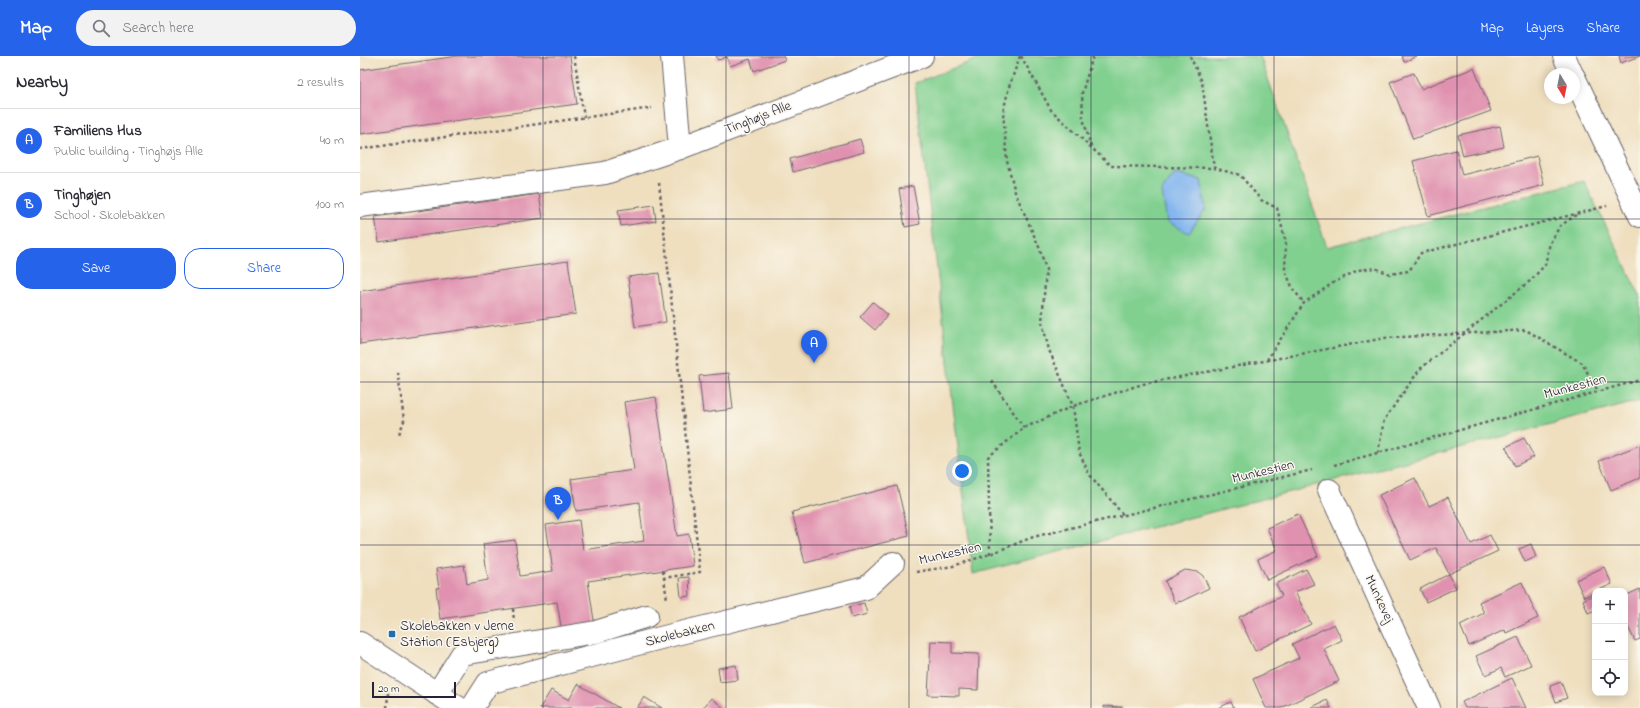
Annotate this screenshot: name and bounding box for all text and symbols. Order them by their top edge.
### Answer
search box [76,10,356,46]
text: Map [20,15,52,42]
icon: search [90,17,112,39]
text: Search here [122,17,194,39]
text: Map [1480,18,1504,39]
text: Layers [1526,18,1564,39]
text: Share [1586,18,1620,39]
north arrow [1544,68,1580,104]
text: Nearby [16,70,68,95]
text: 2 results [297,73,344,92]
street label: Tinghøjs Alle [722,95,795,141]
text: Familiens Hus [54,120,142,142]
text: A [25,131,33,150]
text: 40 m [320,131,344,150]
text: Public building · Tinghøjs Alle [54,142,203,161]
text: Tinghøjen [54,184,111,206]
text: B [25,195,33,214]
text: 100 m [315,195,344,214]
text: School · Skolebakken [54,206,165,225]
button: Save [16,248,176,289]
button: Share [184,248,344,289]
pin: A [801,330,827,363]
street label: Munkestien [1542,369,1608,405]
street label: Munkestien [1230,454,1296,490]
your location [952,461,972,481]
pin: B [545,487,571,520]
street label: Munkestien [917,537,983,571]
street label: Munkevej [1359,572,1400,627]
map controls [1592,588,1628,696]
button: + [1592,588,1628,624]
street label: Skolebakken [643,615,717,653]
place label: Skolebakken v Jerne Station (Esbjerg) [400,616,515,654]
button: − [1592,624,1628,660]
marker: Skolebakken v Jerne Station (Esbjerg) [387,629,397,639]
button: locate [1592,660,1628,696]
scale bar [372,680,456,699]
text: 20 m [378,681,400,697]

